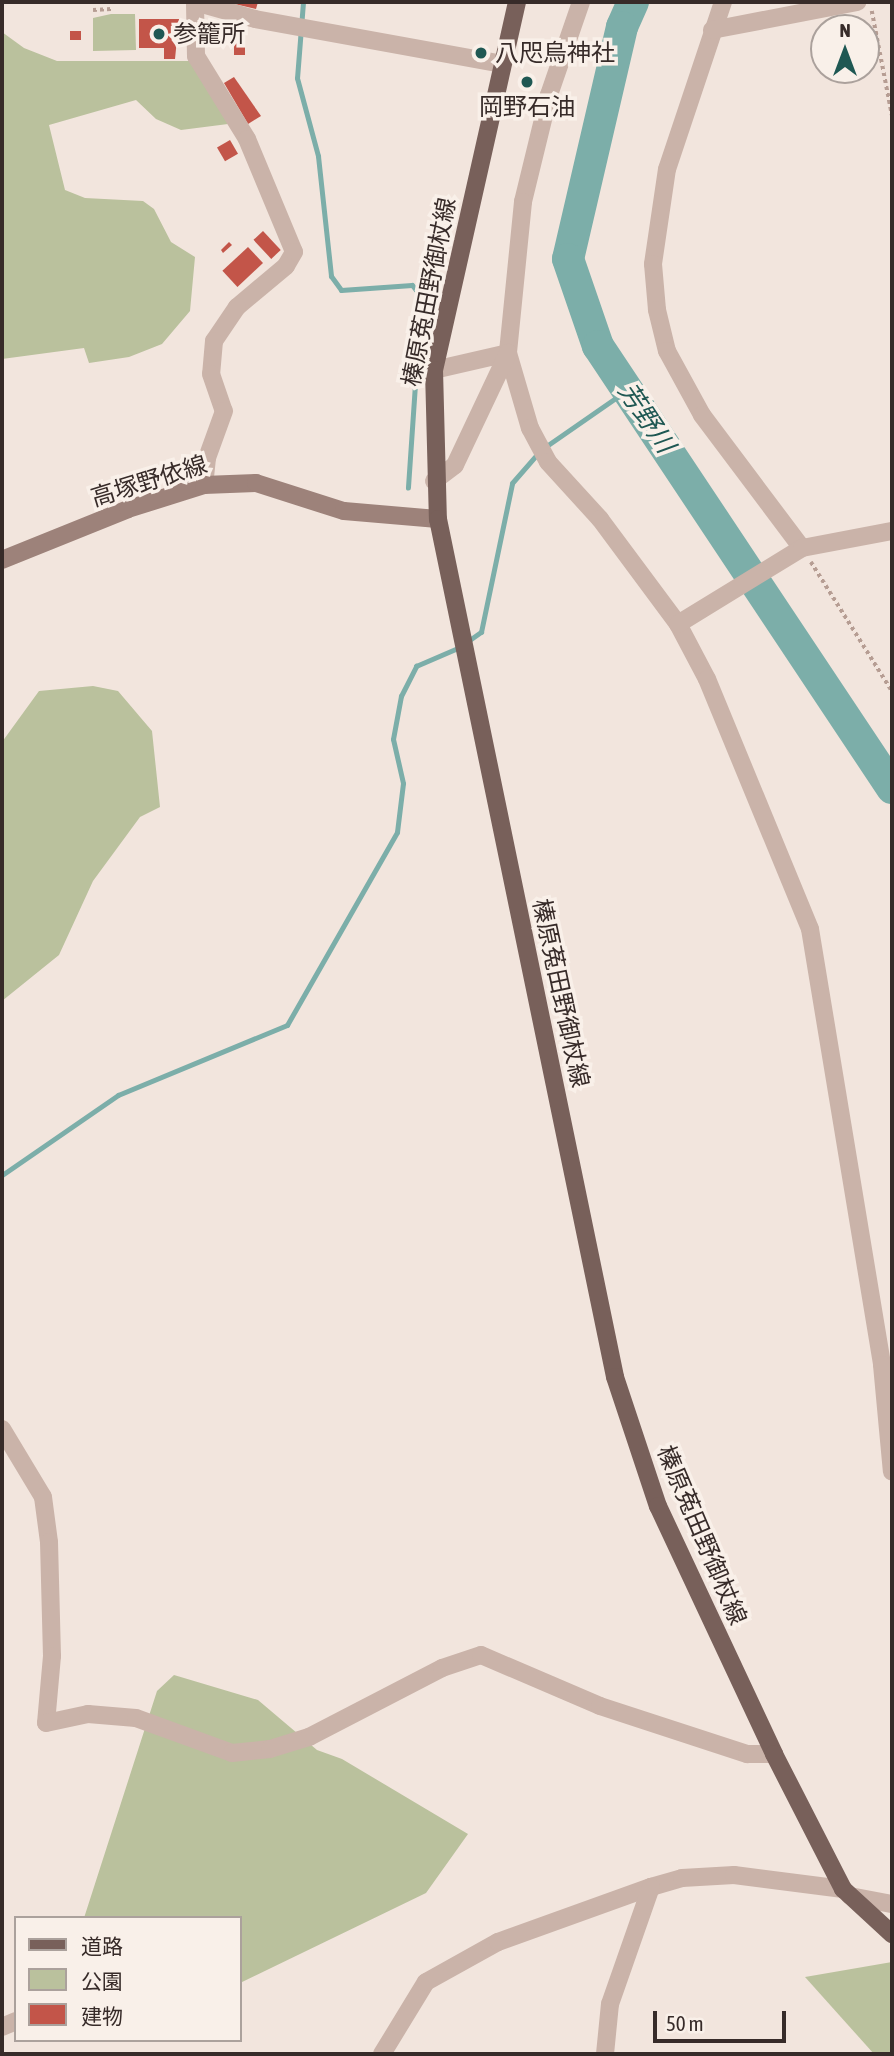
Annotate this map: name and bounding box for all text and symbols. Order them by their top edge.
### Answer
north arrow [810,14,880,84]
text: N [839,19,851,41]
place label: 参籠所 [173,20,245,48]
marker: 参籠所 [151,26,167,42]
place label: 八咫烏神社 [495,39,615,67]
marker: 八咫烏神社 [473,45,489,61]
marker: 岡野石油 [519,74,535,90]
place label: 岡野石油 [479,93,575,121]
street label: 榛原菟田野御杖線 [397,195,461,389]
water label: 芳野川 [611,377,681,459]
street label: 高塚野依線 [87,450,211,512]
street label: 榛原菟田野御杖線 [527,896,595,1090]
street label: 榛原菟田野御杖線 [651,1441,753,1629]
legend [14,1916,242,2042]
text: 道路 [81,1934,123,1958]
text: 公園 [81,1969,123,1993]
scale bar [656,1996,789,2040]
text: 建物 [81,2004,123,2028]
text: 50 m [666,2011,704,2035]

